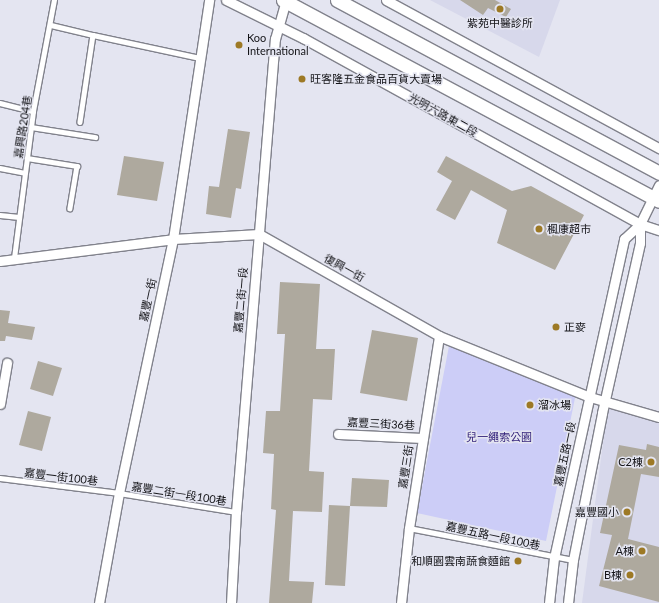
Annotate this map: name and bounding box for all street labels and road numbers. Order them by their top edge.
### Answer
street label: 光明六路東二段 [406,91,480,139]
street label: 嘉興路204巷 [12,95,34,159]
street label: 復興一街 [322,252,366,284]
street label: 嘉豐二街一段 [232,267,250,333]
street label: 嘉豐一街 [137,277,159,323]
street label: 嘉豐三街36巷 [347,416,415,432]
street label: 嘉豐五路一段 [552,420,578,488]
street label: 嘉豐三街 [396,444,416,490]
street label: 嘉豐一街100巷 [23,466,99,488]
street label: 嘉豐二街一段100巷 [130,480,228,508]
street label: 嘉豐五路一段100巷 [445,520,541,552]

